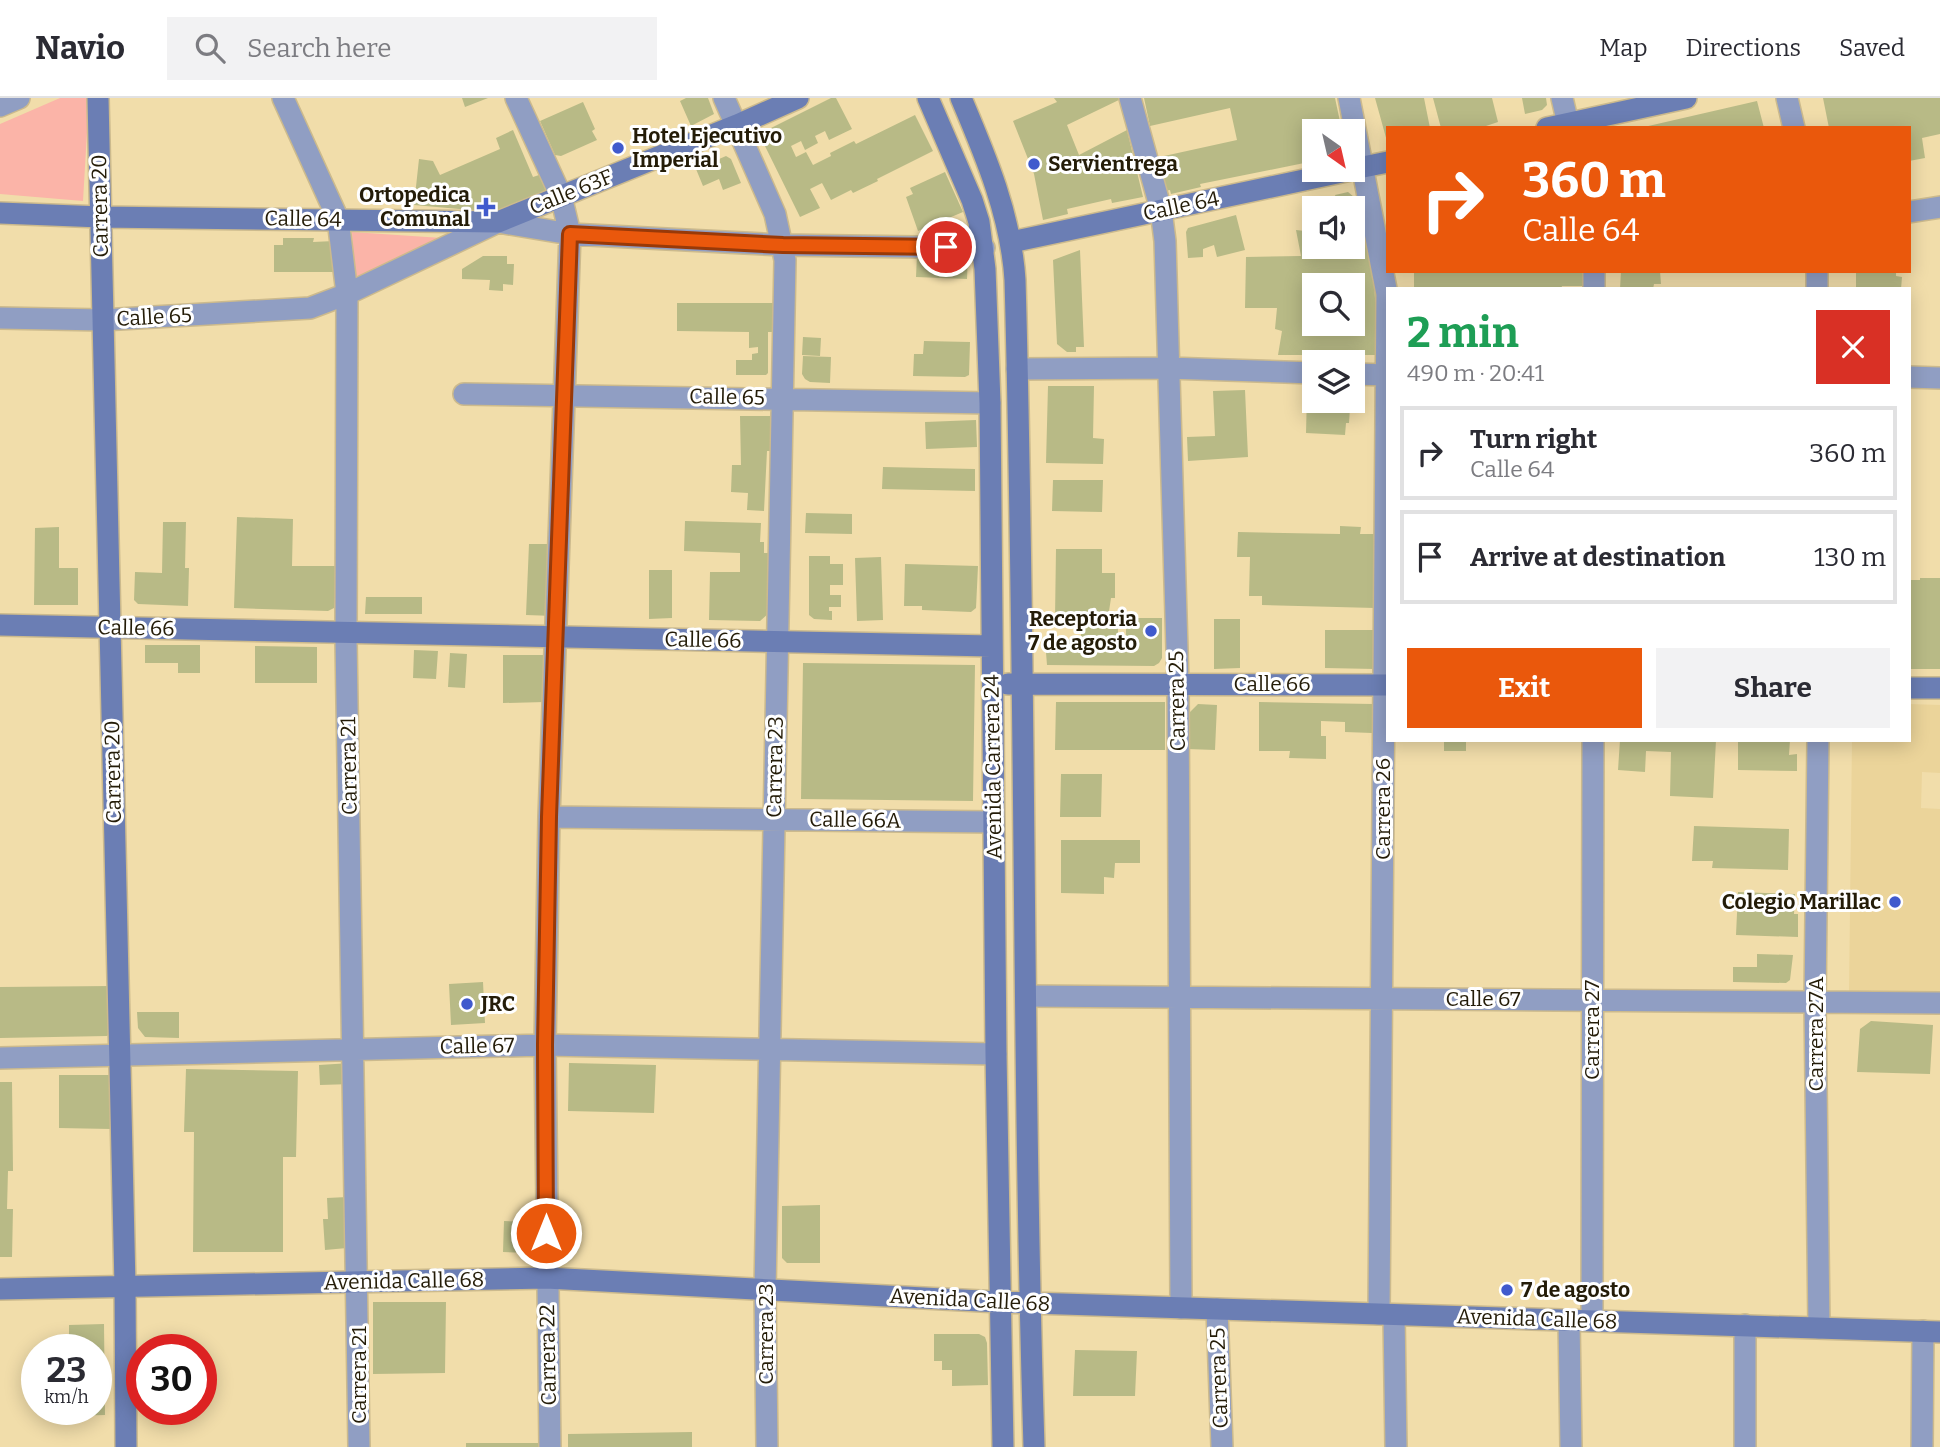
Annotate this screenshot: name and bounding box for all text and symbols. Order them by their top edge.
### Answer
search box [167,17,657,80]
text: Navio [35,28,125,68]
icon: search [191,29,229,67]
text: Search here [247,33,391,64]
text: Map [1599,34,1648,62]
text: Directions [1686,34,1801,62]
text: Saved [1839,34,1905,62]
north arrow [1302,119,1365,182]
map controls [1302,119,1365,413]
place label: Hotel Ejecutivo Imperial [632,123,782,173]
marker: Hotel Ejecutivo Imperial [610,140,626,156]
place label: Servientrega [1048,151,1178,177]
text: 360 m [1522,151,1666,210]
street label: Carrera 20 [86,154,114,258]
icon: right [1407,154,1498,245]
marker: Servientrega [1026,156,1042,172]
street label: Calle 63F [525,163,617,220]
place label: Ortopedica Comunal [359,182,470,232]
street label: Calle 64 [1141,185,1221,227]
button: sound [1302,196,1365,259]
marker: Ortopedica Comunal [476,197,496,217]
street label: Calle 64 [264,205,342,233]
text: Calle 64 [1522,211,1639,249]
pin [916,217,976,277]
icon: arrive [927,228,965,266]
button: search [1302,273,1365,336]
street label: Calle 65 [116,302,192,332]
text: 2 min [1407,308,1519,358]
button: close [1816,310,1890,384]
button: layers [1302,350,1365,413]
text: 490 m · 20:41 [1407,359,1544,387]
street label: Calle 65 [689,383,765,411]
text: Turn right [1470,424,1597,455]
icon: right [1411,434,1449,472]
text: 360 m [1809,438,1886,469]
text: Calle 64 [1470,455,1554,483]
icon: arrive [1411,538,1449,576]
text: Arrive at destination [1470,542,1725,573]
text: 130 m [1814,542,1886,573]
place label: Receptoria 7 de agosto [1028,606,1137,656]
street label: Calle 66 [97,614,175,642]
marker: Receptoria 7 de agosto [1143,623,1159,639]
street label: Calle 66 [664,626,742,654]
button: Exit [1407,648,1642,728]
button: Share [1656,648,1890,728]
street label: Carrera 25 [1163,650,1191,752]
street label: Calle 66 [1233,671,1311,697]
street label: Avenida Carrera 24 [978,674,1008,860]
street label: Carrera 21 [335,716,363,815]
street label: Carrera 23 [761,716,789,818]
street label: Carrera 20 [99,720,127,824]
street label: Carrera 26 [1370,758,1396,860]
street label: Calle 66A [809,806,901,834]
place label: Colegio Marillac [1722,889,1881,915]
marker: Colegio Marillac [1887,894,1903,910]
street label: Carrera 27A [1803,976,1829,1091]
street label: Carrera 27 [1579,980,1605,1080]
street label: Calle 67 [1446,986,1521,1012]
place label: JRC [480,991,515,1017]
marker: JRC [459,996,475,1012]
street label: Calle 67 [439,1032,515,1060]
position arrow [509,1196,583,1270]
street label: Avenida Calle 68 [323,1267,485,1295]
place label: 7 de agosto [1521,1277,1630,1303]
marker: 7 de agosto [1499,1282,1515,1298]
street label: Carrera 23 [753,1283,779,1385]
street label: Avenida Calle 68 [889,1283,1051,1317]
street label: Avenida Calle 68 [1456,1303,1618,1335]
street label: Carrera 22 [534,1304,562,1406]
street label: Carrera 21 [346,1325,372,1424]
street label: Carrera 25 [1204,1327,1234,1429]
speed limit sign: 30 [126,1334,217,1425]
text: 23 [47,1349,86,1391]
text: km/h [44,1386,89,1408]

